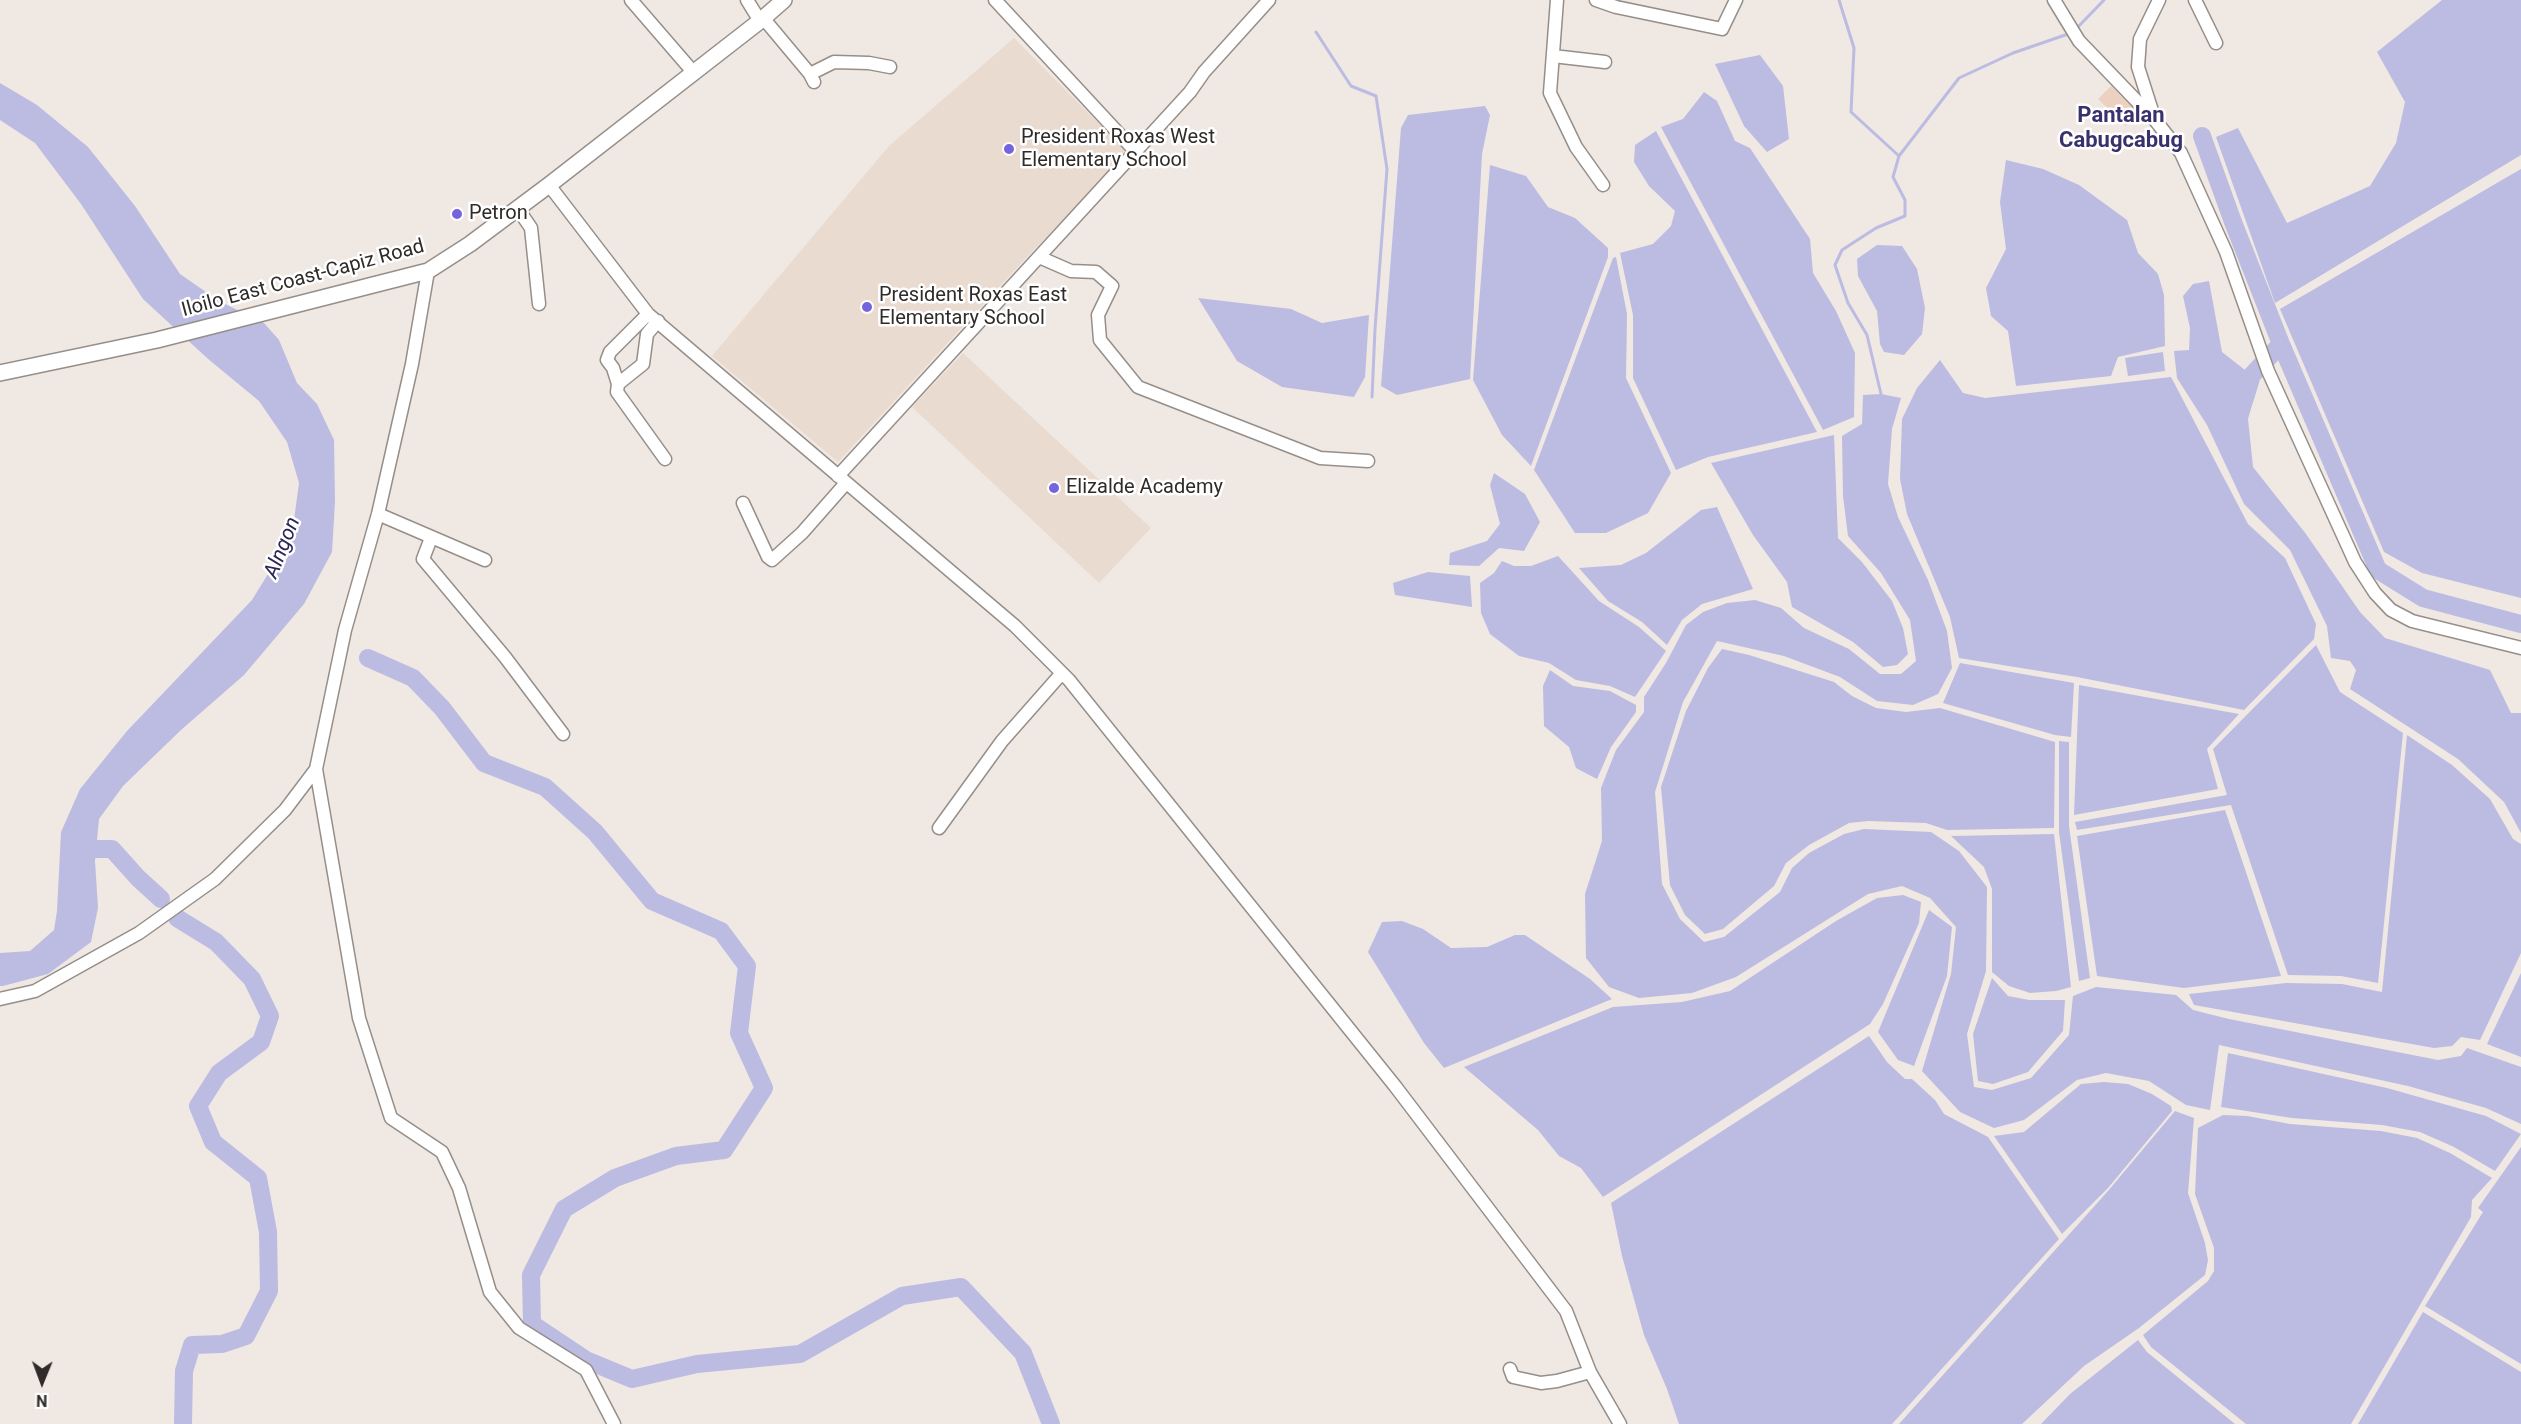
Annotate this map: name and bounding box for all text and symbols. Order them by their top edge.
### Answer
district label: Pantalan Cabugcabug [2059,103,2183,154]
place label: President Roxas West Elementary School [1021,126,1215,173]
marker: President Roxas West Elementary School [1002,142,1016,156]
place label: Petron [469,202,528,226]
marker: Petron [450,207,464,221]
street label: Iloilo East Coast-Capiz Road [179,235,427,323]
place label: President Roxas East Elementary School [879,284,1067,331]
marker: President Roxas East Elementary School [860,300,874,314]
place label: Elizalde Academy [1066,476,1223,500]
marker: Elizalde Academy [1047,481,1061,495]
water label: Alngon [259,514,307,582]
north arrow [12,1352,72,1412]
text: N [36,1391,47,1410]

